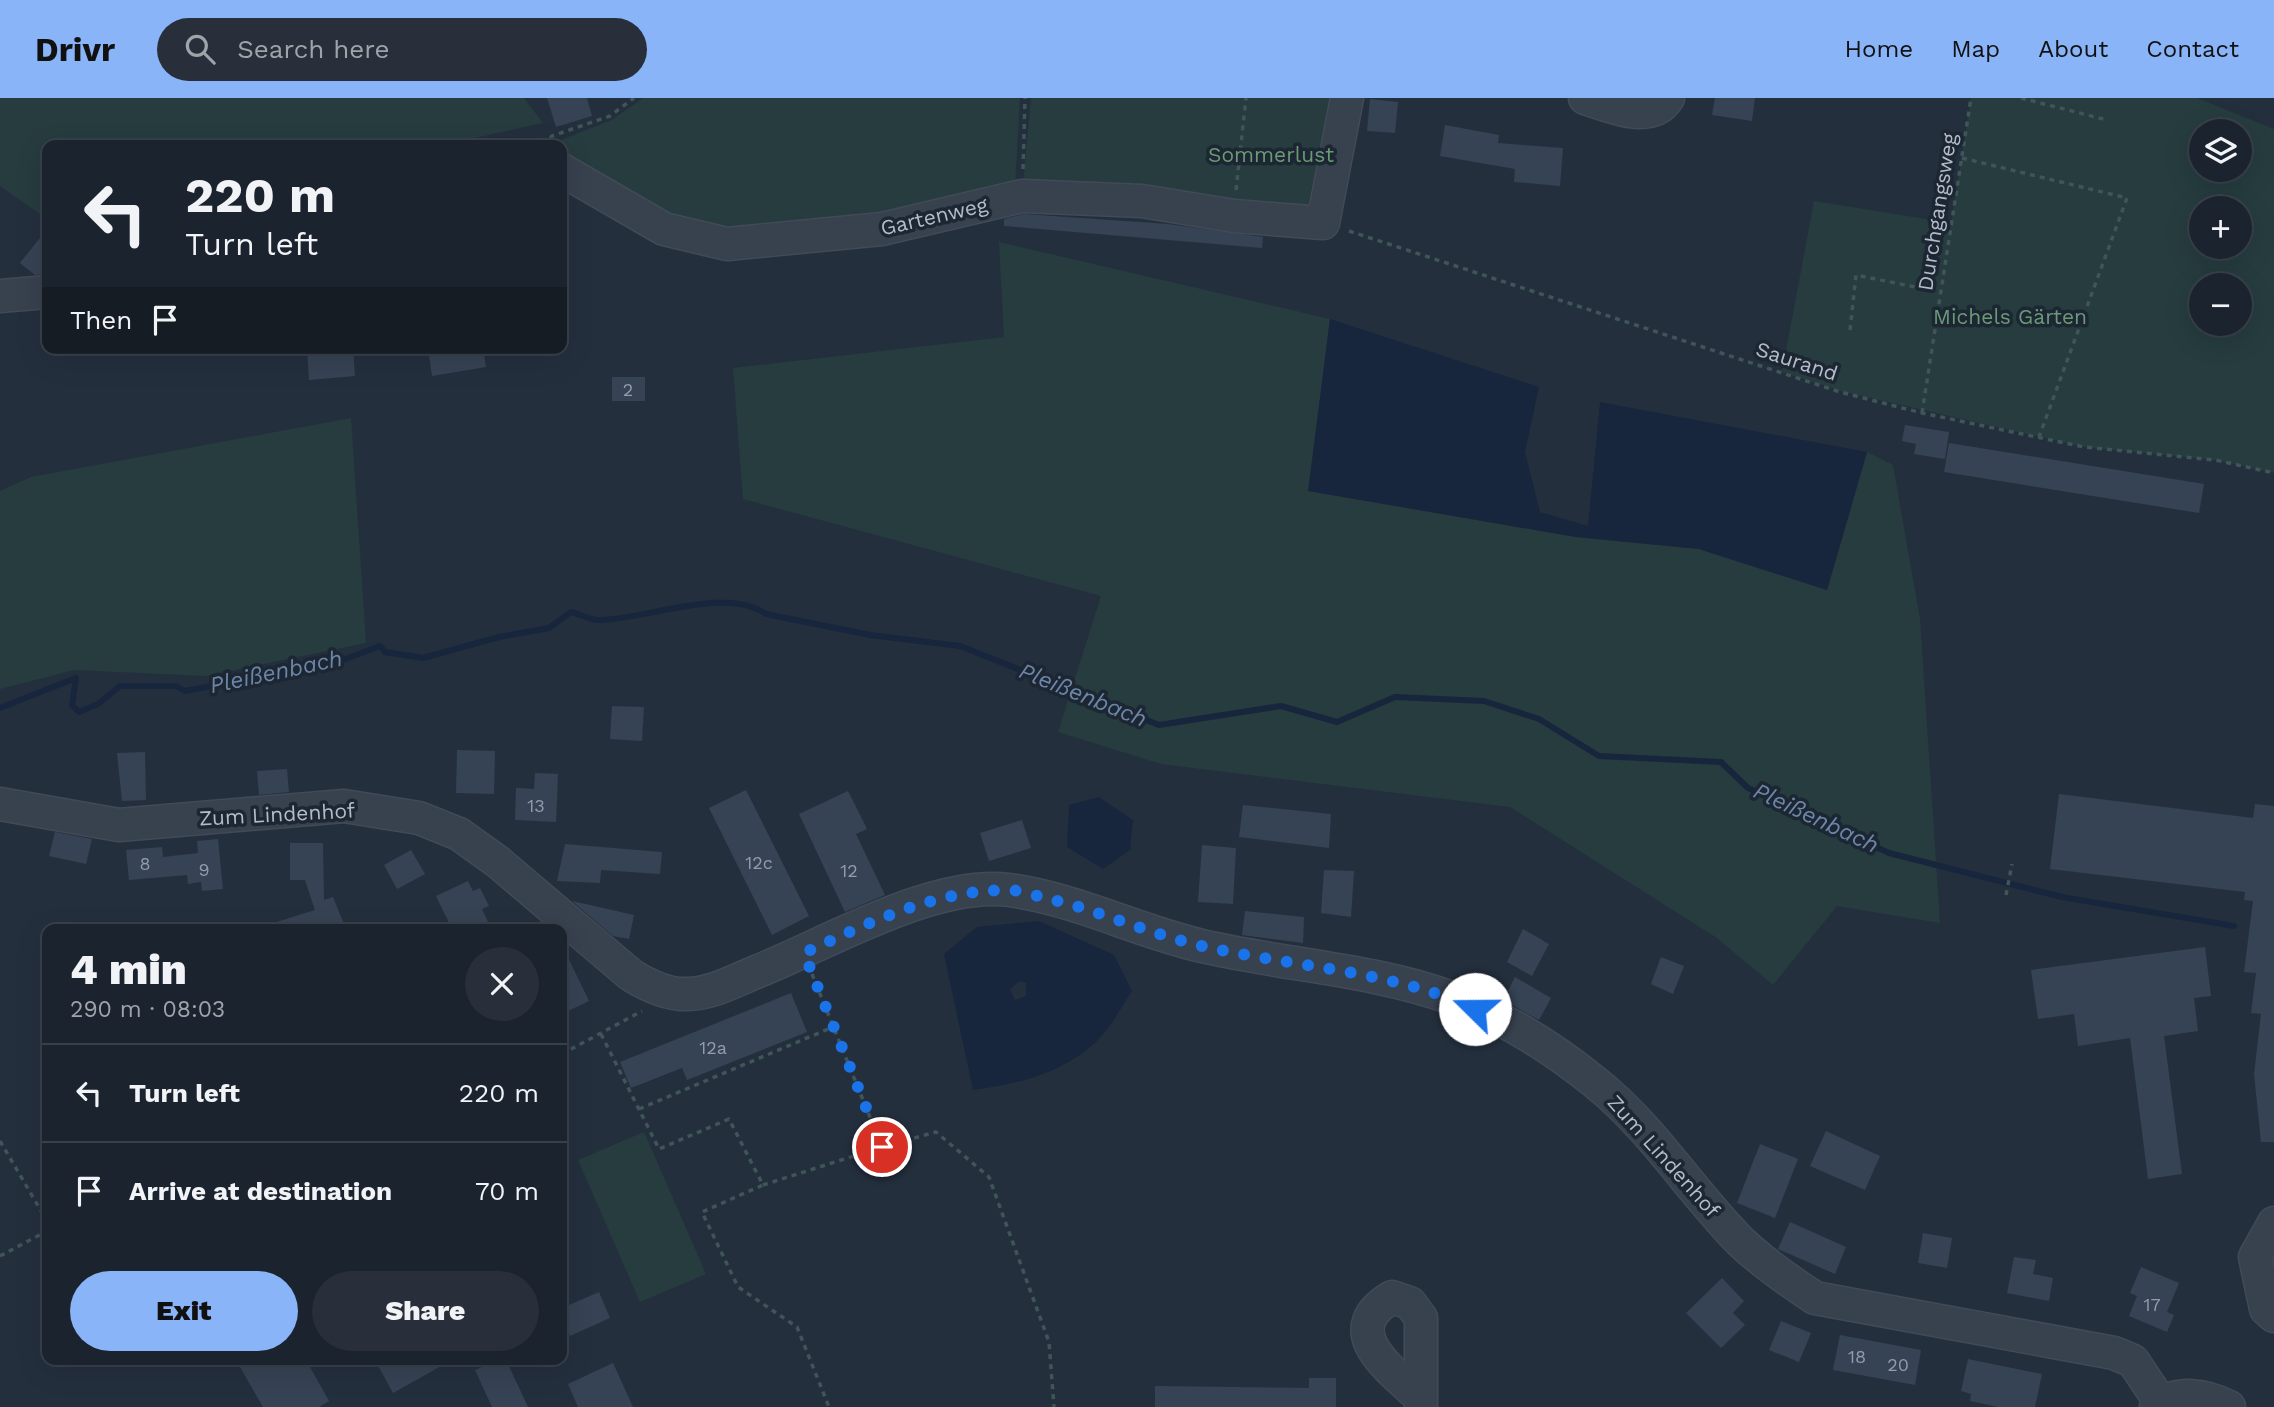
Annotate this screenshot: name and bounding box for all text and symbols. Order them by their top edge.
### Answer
search box [157,18,647,81]
text: Drivr [35,30,115,69]
icon: search [181,30,219,68]
text: Search here [237,34,390,64]
text: Home [1845,35,1913,63]
text: Map [1951,35,2000,63]
text: About [2038,35,2108,63]
text: Contact [2146,35,2239,63]
map controls [2189,119,2252,336]
button: layers [2189,119,2252,182]
street label: Durchgangsweg [1912,131,1962,293]
park label: Sommerlust [1208,142,1334,167]
text: 220 m [185,166,335,224]
icon: left [70,168,161,259]
street label: Gartenweg [878,191,991,240]
button: + [2189,196,2252,259]
text: Turn left [185,225,318,263]
button: − [2189,273,2252,336]
icon: arrive [146,301,184,339]
park label: Michels Gärten [1933,304,2087,329]
text: Then [70,305,132,335]
street label: Saurand [1753,336,1841,386]
house number: 2 [623,379,633,400]
water label: Pleißenbach [207,645,345,699]
water label: Pleißenbach [1015,657,1151,733]
water label: Pleißenbach [1749,777,1883,859]
house number: 13 [527,795,545,816]
street label: Zum Lindenhof [198,797,356,831]
house number: 12c [745,852,773,873]
house number: 8 [139,853,151,874]
house number: 9 [198,859,210,880]
house number: 12 [840,860,858,881]
text: 4 min [70,945,187,994]
button: close [465,947,539,1021]
position arrow [1438,972,1512,1046]
text: 290 m · 08:03 [70,996,225,1023]
house number: 12a [699,1037,727,1058]
icon: left [70,1074,108,1112]
text: Turn left [129,1078,240,1108]
text: 220 m [459,1078,539,1108]
street label: Zum Lindenhof [1602,1090,1726,1222]
pin [852,1117,912,1177]
icon: arrive [863,1128,901,1166]
icon: arrive [70,1172,108,1210]
text: Arrive at destination [129,1176,392,1206]
text: 70 m [475,1176,539,1206]
button: Exit [70,1271,298,1351]
button: Share [312,1271,539,1351]
house number: 17 [2143,1294,2161,1315]
house number: 18 [1848,1346,1866,1367]
house number: 20 [1887,1354,1909,1375]

